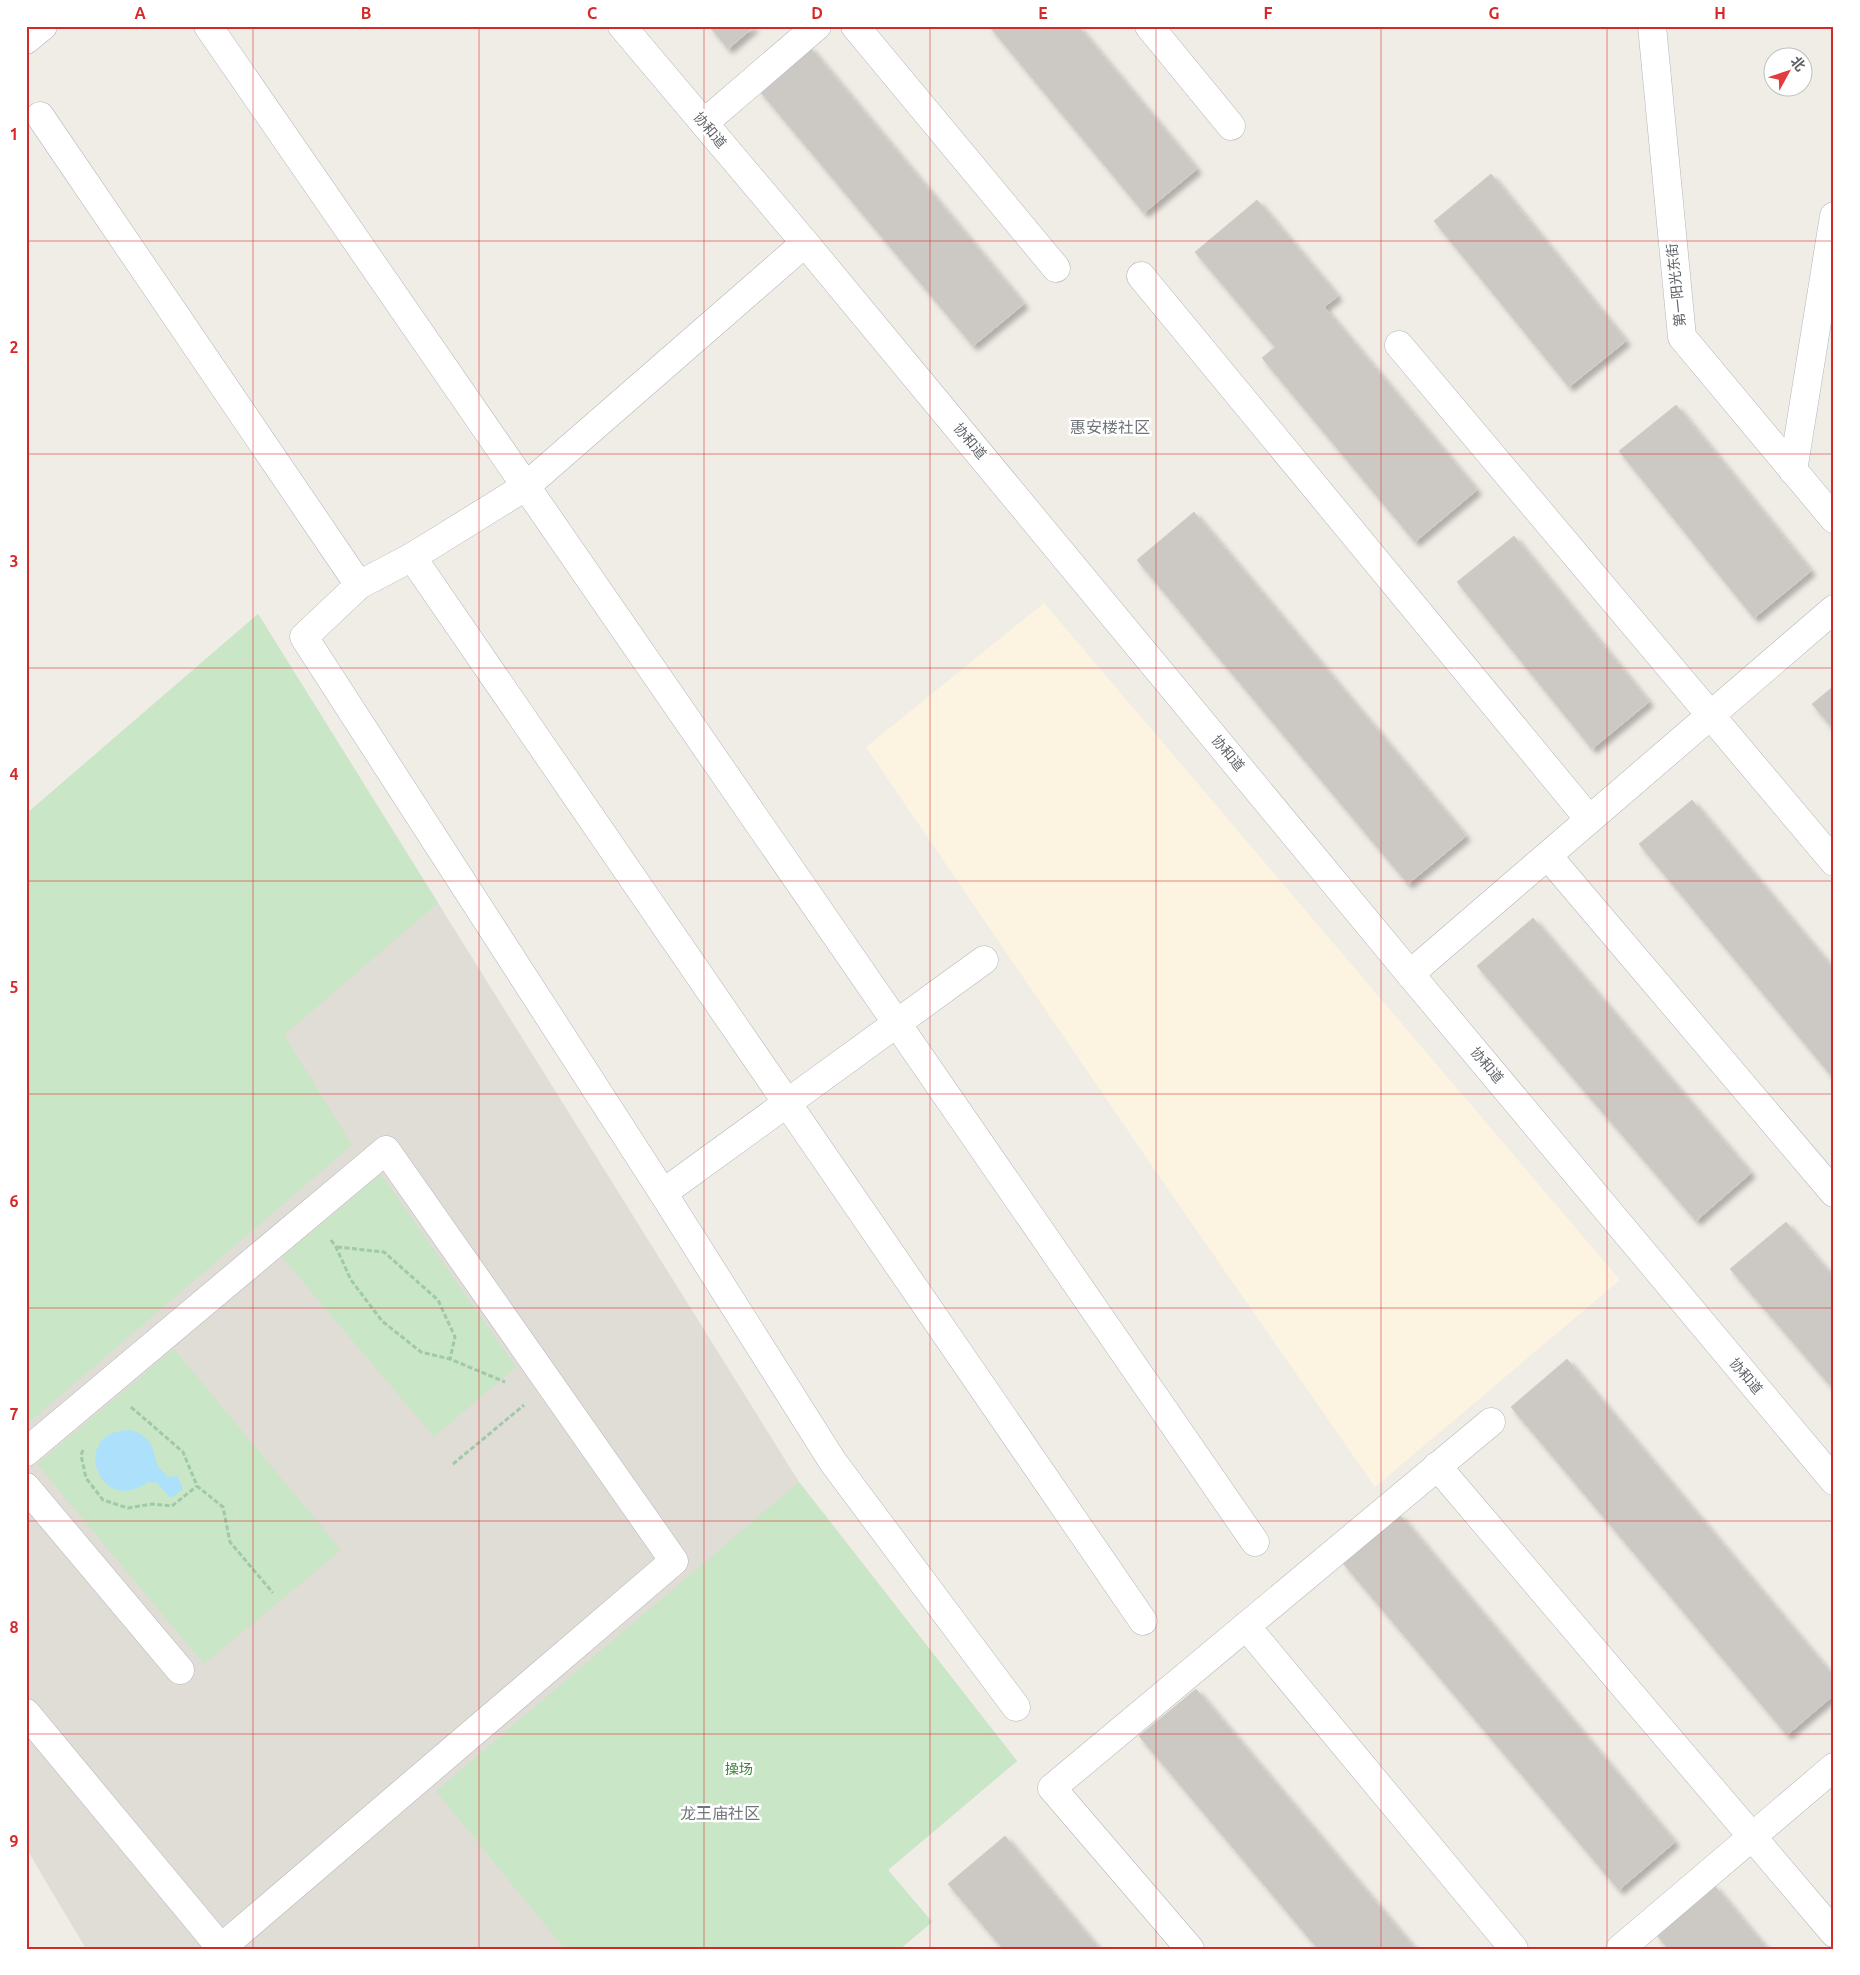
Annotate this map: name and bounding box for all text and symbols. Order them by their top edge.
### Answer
text: A [134,4,146,22]
text: B [361,4,371,22]
text: C [587,4,597,22]
text: D [811,4,823,22]
text: E [1038,4,1048,22]
text: F [1264,4,1273,22]
text: G [1488,4,1500,22]
text: H [1714,4,1726,22]
north arrow [1762,48,1812,98]
text: 北 [1787,53,1809,74]
street label: 协和道 [690,109,730,151]
text: 1 [9,125,19,143]
street label: 第一阳光东街 [1664,242,1688,328]
text: 2 [9,338,19,356]
district label: 惠安楼社区 [1070,418,1150,436]
street label: 协和道 [950,420,990,462]
text: 3 [9,552,19,570]
street label: 协和道 [1208,732,1248,774]
text: 4 [9,765,19,783]
text: 5 [9,978,19,996]
street label: 协和道 [1467,1044,1507,1086]
text: 6 [9,1192,19,1210]
street label: 协和道 [1726,1355,1766,1397]
text: 7 [9,1405,19,1423]
text: 8 [9,1618,19,1636]
park label: 操场 [725,1761,753,1777]
district label: 龙王庙社区 [680,1804,760,1822]
text: 9 [9,1832,19,1850]

